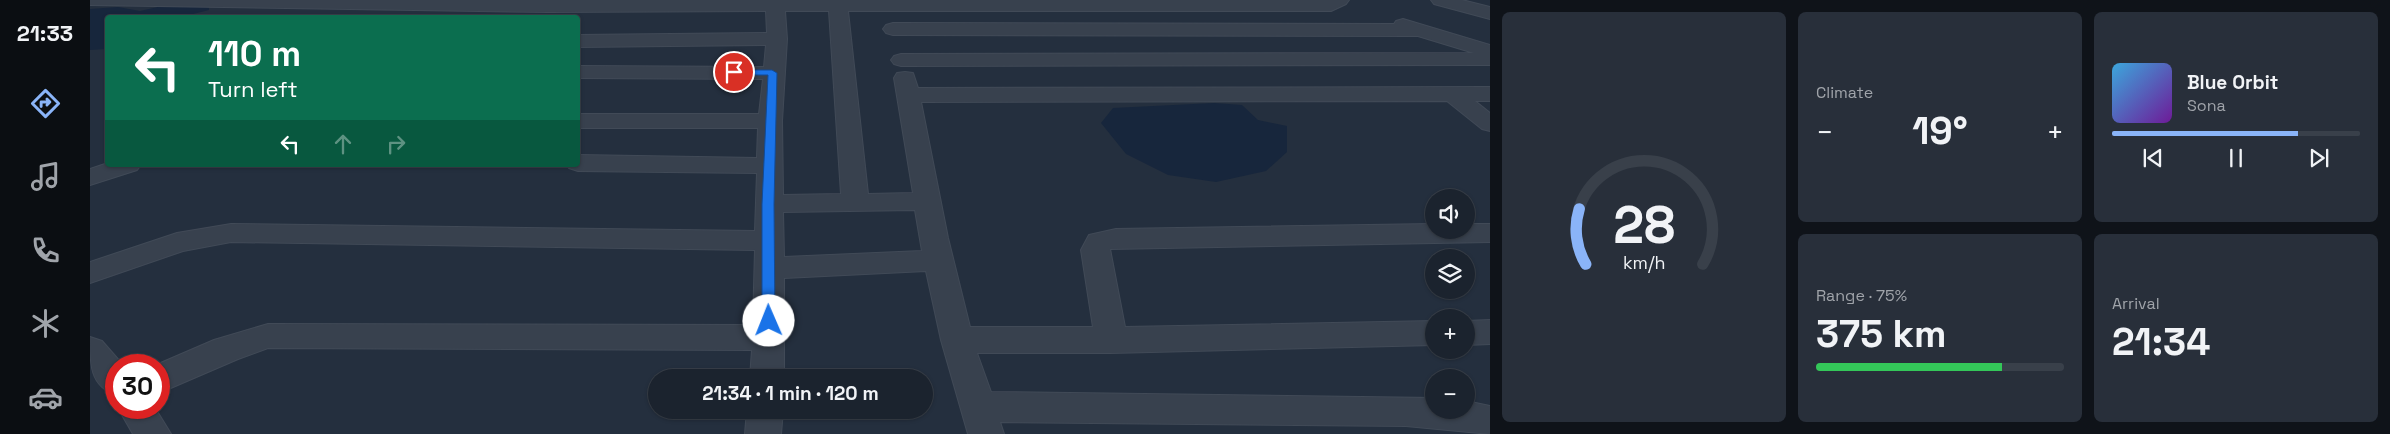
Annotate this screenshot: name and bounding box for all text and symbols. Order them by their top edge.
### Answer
text: 21:33 [17,19,73,47]
text: 110 m [208,32,301,76]
icon: left [125,35,190,100]
pin [713,51,755,93]
icon: arrive [720,58,748,86]
text: Blue Orbit [2187,70,2278,95]
text: Turn left [208,75,298,103]
text: Climate [1816,82,1873,103]
icon: directions [28,86,63,121]
text: Sona [2187,95,2226,116]
text: 19° [1912,107,1968,155]
text: − [1816,114,1833,150]
text: + [2047,114,2064,150]
icon: left [276,130,304,158]
icon: ahead [329,130,357,158]
icon: right [382,130,410,158]
icon: previous [2139,144,2167,172]
icon: pause [2222,144,2250,172]
icon: next [2305,144,2333,172]
icon: music [28,159,63,194]
map controls [1425,189,1475,419]
button: sound [1425,189,1475,239]
text: 28 [1613,192,1675,258]
icon: phone [28,233,63,268]
button: layers [1425,249,1475,299]
text: km/h [1623,251,1665,274]
text: Range · 75% [1816,285,1907,306]
text: Arrival [2112,293,2160,314]
position arrow [742,294,794,346]
icon: climate [28,306,63,341]
button: + [1425,309,1475,359]
text: 375 km [1816,310,1947,358]
text: 21:34 [2112,318,2210,366]
speed limit sign: 30 [105,354,170,419]
button: − [1425,369,1475,419]
icon: car [28,380,63,415]
text: 21:34 · 1 min · 120 m [702,381,879,406]

